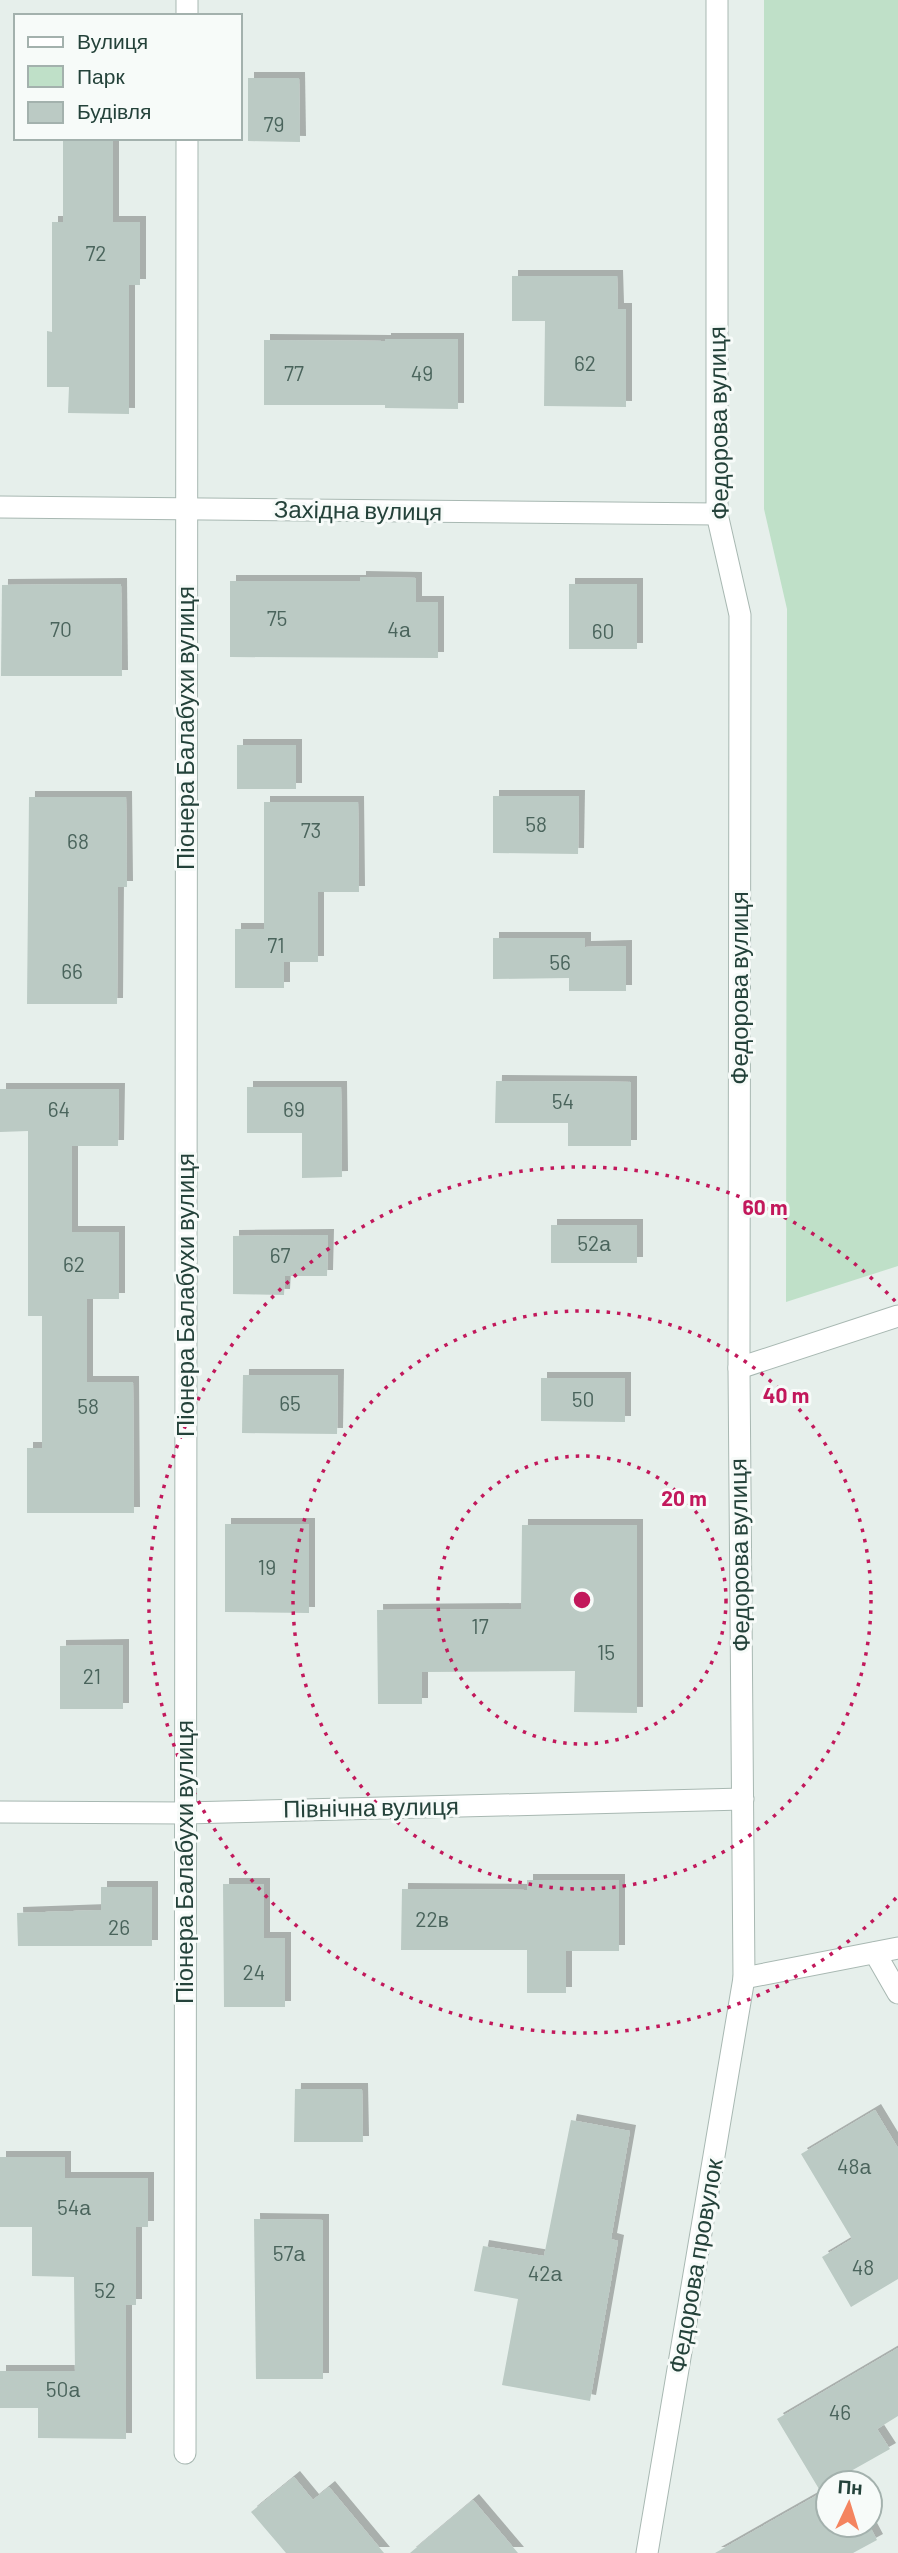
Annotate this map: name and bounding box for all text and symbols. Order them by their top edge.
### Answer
legend [14,14,242,140]
text: Вулиця [77,28,148,53]
text: Парк [77,63,125,88]
text: Будівля [77,98,151,123]
house number: 79 [264,111,284,136]
house number: 72 [85,240,107,265]
street label: Федорова вулиця [701,326,734,520]
house number: 62 [574,350,596,375]
house number: 77 [284,360,304,385]
house number: 49 [411,360,433,385]
street label: Західна вулиця [274,494,442,525]
street label: Піонера Балабухи вулиця [170,586,199,870]
house number: 75 [267,605,287,630]
house number: 70 [50,616,72,641]
house number: 4а [387,616,411,641]
house number: 60 [592,618,614,643]
house number: 58 [525,811,547,836]
house number: 73 [301,817,321,842]
house number: 68 [67,828,89,853]
street label: Федорова вулиця [724,891,753,1085]
house number: 71 [267,932,285,957]
house number: 56 [549,949,571,974]
house number: 66 [61,958,83,983]
house number: 54 [552,1088,574,1113]
house number: 64 [48,1096,70,1121]
house number: 69 [283,1096,305,1121]
street label: Піонера Балабухи вулиця [170,1153,199,1437]
text: 60 m [743,1194,787,1219]
house number: 52а [577,1230,611,1255]
house number: 67 [270,1242,290,1267]
house number: 62 [63,1251,85,1276]
text: 40 m [763,1382,809,1407]
house number: 50 [572,1386,594,1411]
house number: 65 [279,1390,301,1415]
house number: 58 [77,1393,99,1418]
street label: Федорова вулиця [722,1458,755,1652]
text: 20 m [661,1485,707,1510]
house number: 19 [258,1554,276,1579]
centre of rings [570,1588,594,1612]
house number: 17 [471,1613,489,1638]
house number: 15 [597,1639,615,1664]
house number: 21 [83,1663,101,1688]
street label: Піонера Балабухи вулиця [169,1720,198,2004]
street label: Північна вулиця [283,1790,459,1823]
house number: 22в [415,1906,449,1931]
house number: 26 [108,1914,130,1939]
house number: 24 [243,1959,265,1984]
house number: 48а [837,2153,871,2178]
street label: Федорова провулок [661,2156,728,2375]
house number: 54а [57,2194,91,2219]
house number: 57а [273,2240,306,2265]
house number: 48 [852,2254,874,2279]
house number: 42а [528,2260,563,2285]
house number: 52 [94,2277,116,2302]
house number: 50а [46,2376,80,2401]
house number: 46 [829,2399,851,2424]
north arrow [814,2469,884,2539]
text: Пн [837,2474,864,2499]

